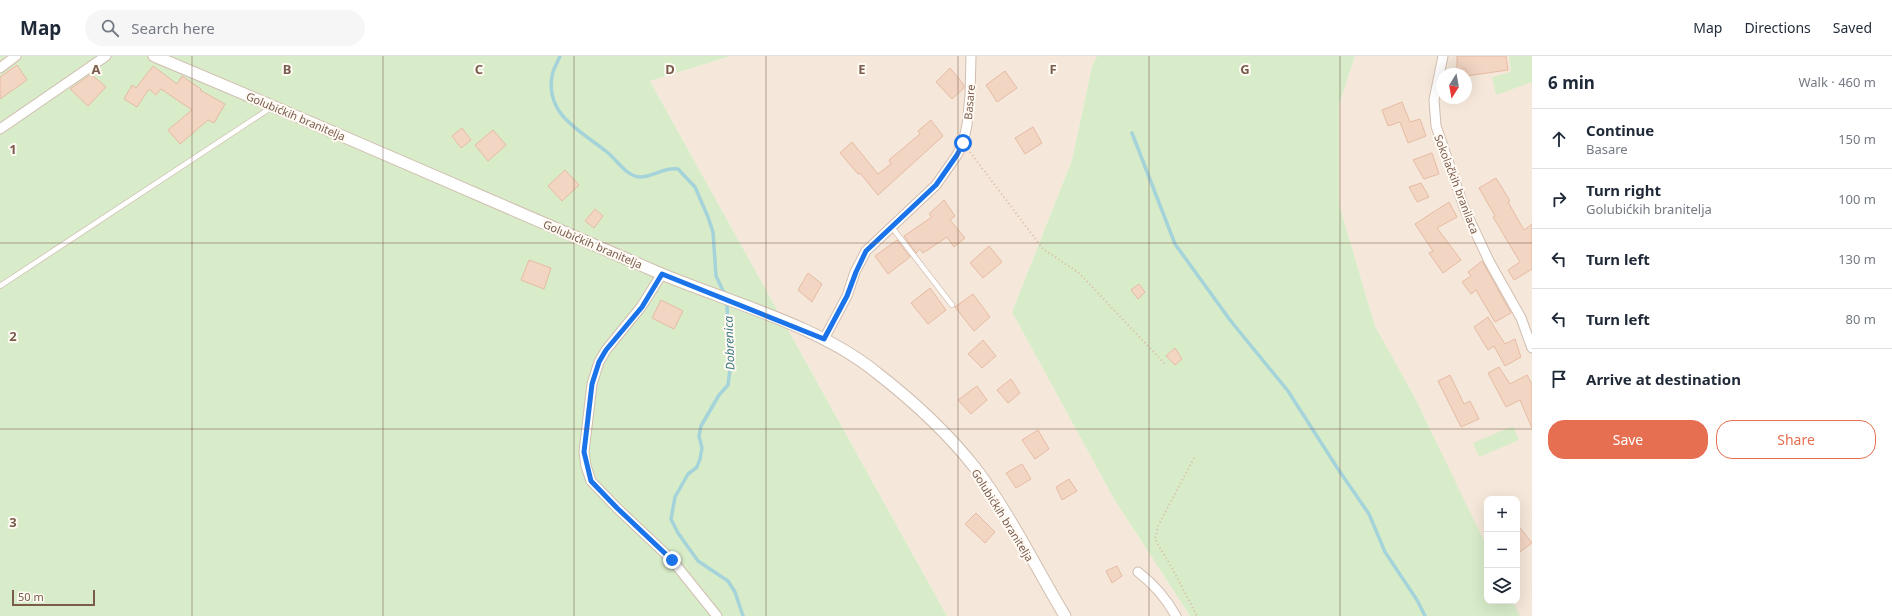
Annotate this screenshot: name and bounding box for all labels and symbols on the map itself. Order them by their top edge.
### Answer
text: A [92,60,101,78]
text: B [283,60,291,78]
text: C [475,60,483,78]
text: D [665,60,675,78]
text: E [858,60,866,78]
text: F [1049,60,1057,78]
text: G [1240,60,1250,78]
north arrow [1436,68,1472,104]
street label: Basare [960,84,978,120]
street label: Golubićkih branitelja [244,88,348,144]
street label: Sokolačkih branilaca [1431,132,1483,236]
route start [954,134,972,152]
text: 1 [9,140,17,158]
street label: Golubićkih branitelja [541,216,645,272]
water label: Dobrenica [720,315,738,371]
text: 2 [9,327,17,345]
street label: Golubićkih branitelja [968,466,1038,564]
text: 3 [9,513,17,531]
route end [663,551,681,569]
scale bar [12,588,95,607]

